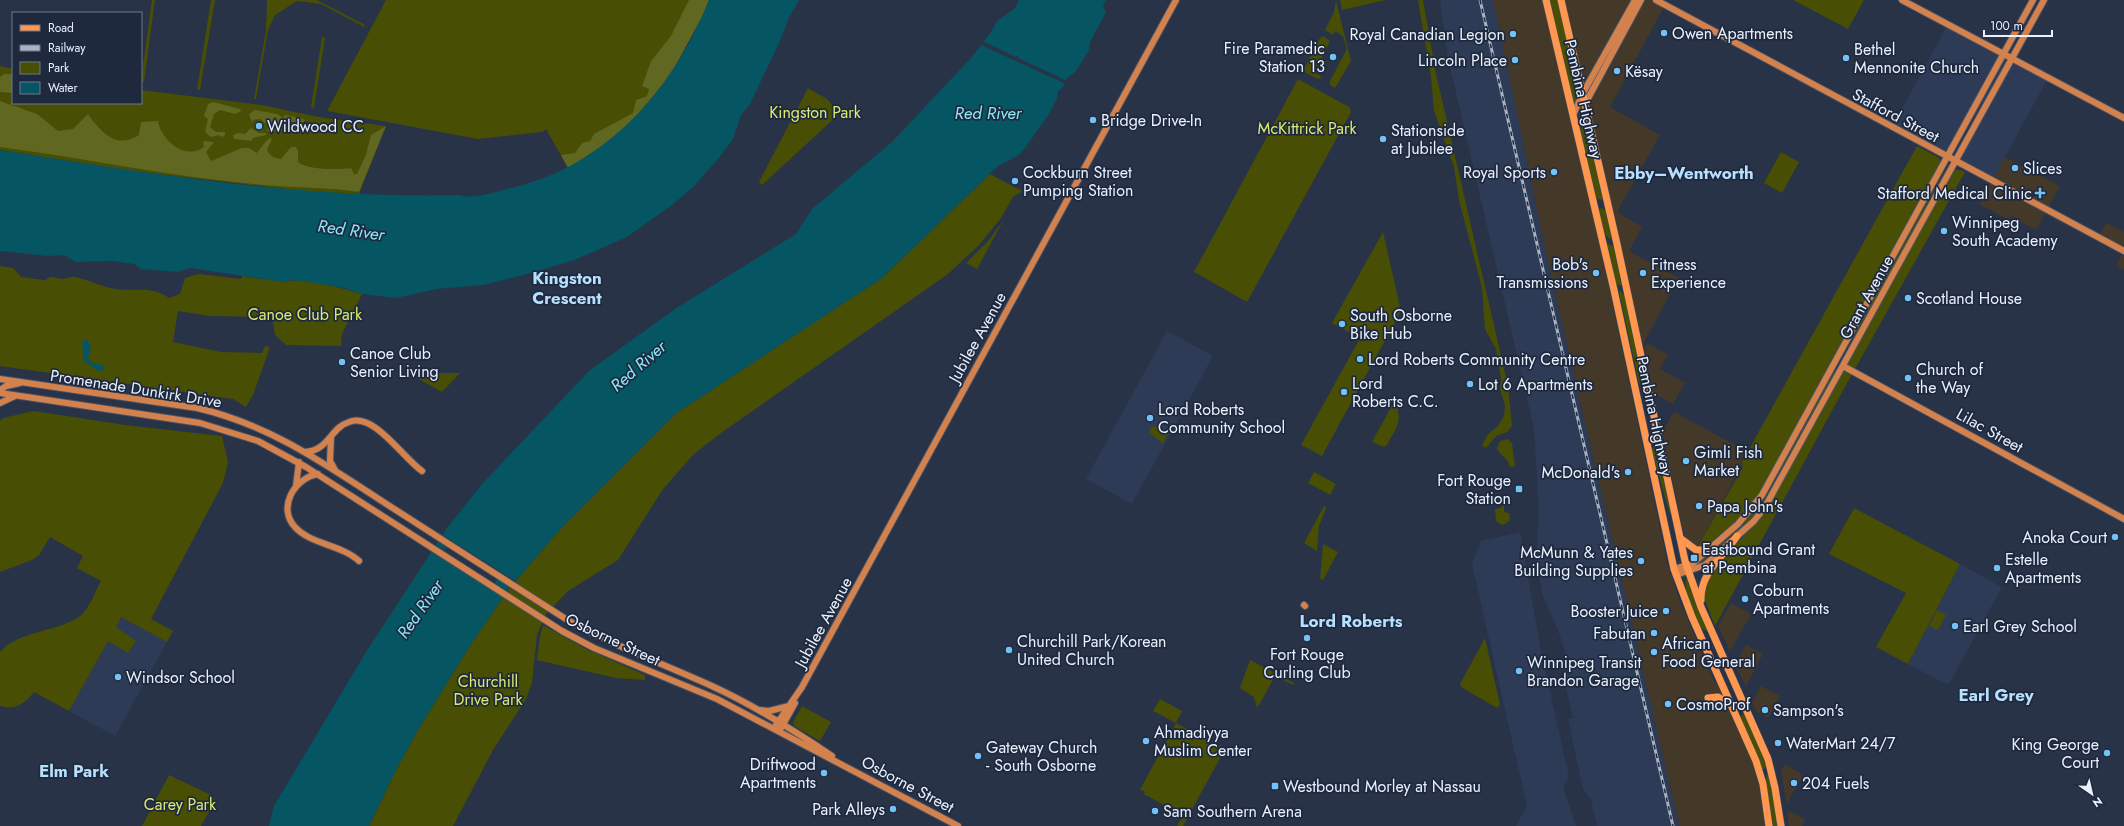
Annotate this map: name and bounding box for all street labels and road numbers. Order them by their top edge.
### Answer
street label: Pembina Highway [1559,37,1609,162]
street label: Stafford Street [1848,83,1944,148]
street label: Grant Avenue [1834,251,1899,343]
street label: Jubilee Avenue [942,288,1012,388]
street label: Pembina Highway [1631,354,1679,479]
street label: Promenade Dunkirk Drive [49,364,223,413]
street label: Lilac Street [1952,403,2028,458]
street label: Jubilee Avenue [788,573,858,673]
street label: Osborne Street [562,607,664,672]
street label: Osborne Street [857,750,958,819]

